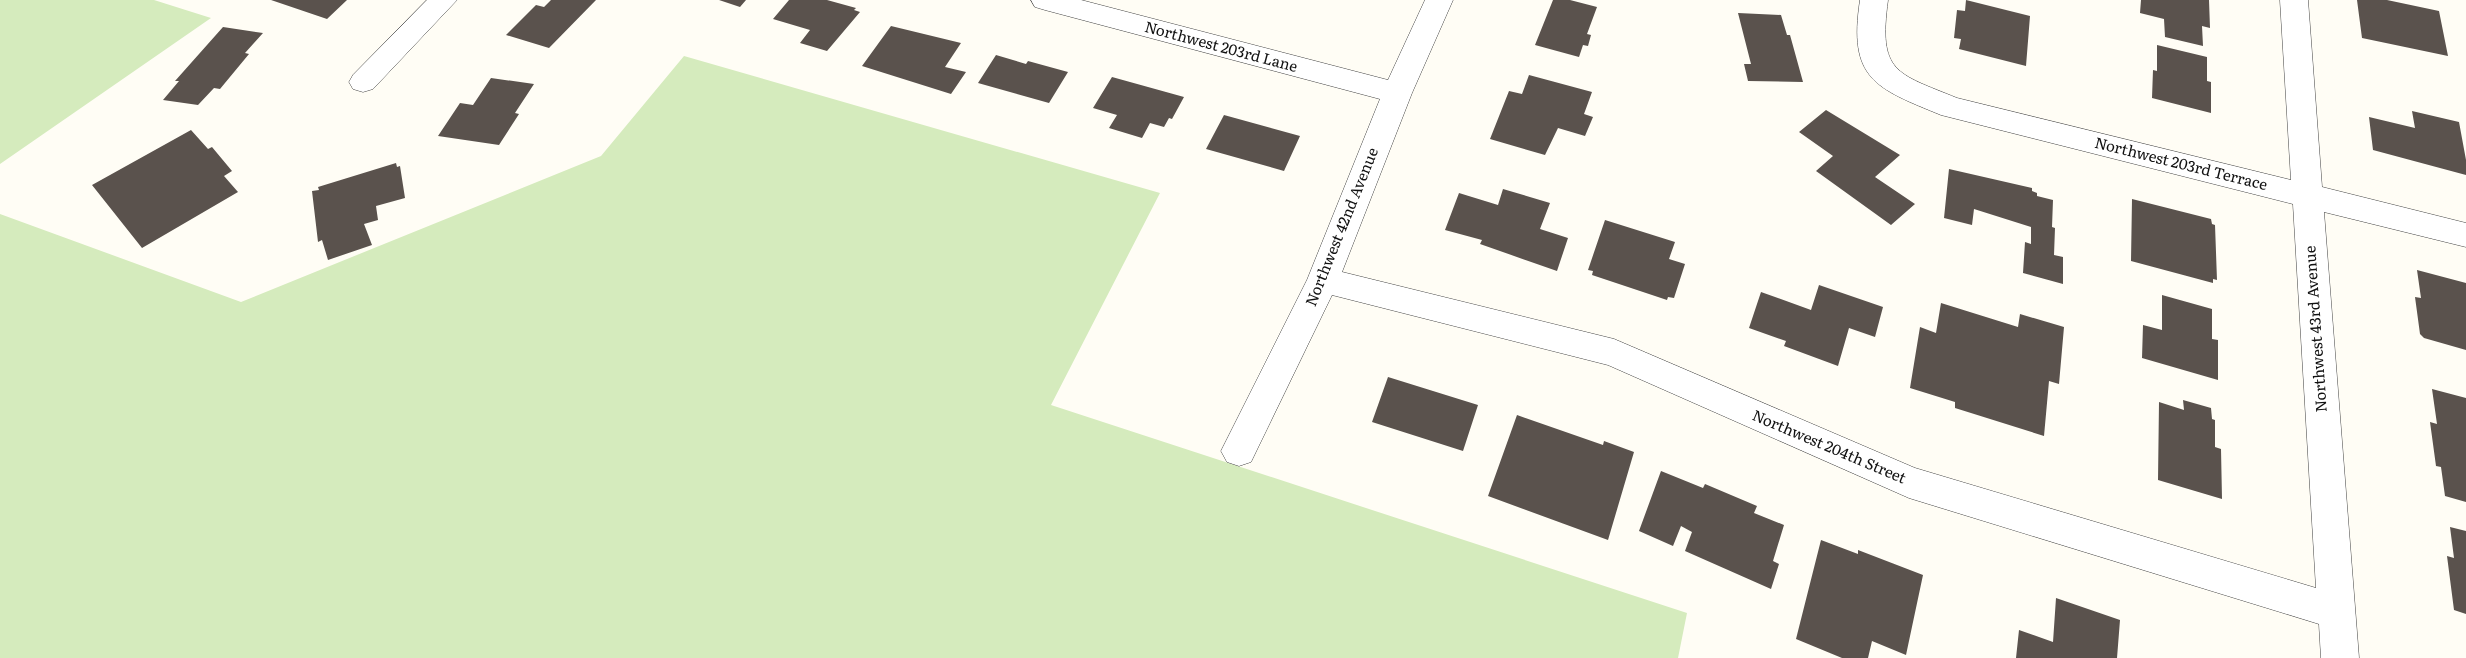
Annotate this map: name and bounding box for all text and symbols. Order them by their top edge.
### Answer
street label: Northwest 203rd Lane [1142,14,1301,77]
street label: Northwest 203rd Terrace [2093,130,2270,195]
street label: Northwest 42nd Avenue [1298,143,1383,309]
street label: Northwest 43rd Avenue [2297,245,2332,413]
street label: Northwest 204th Street [1749,403,1910,489]

